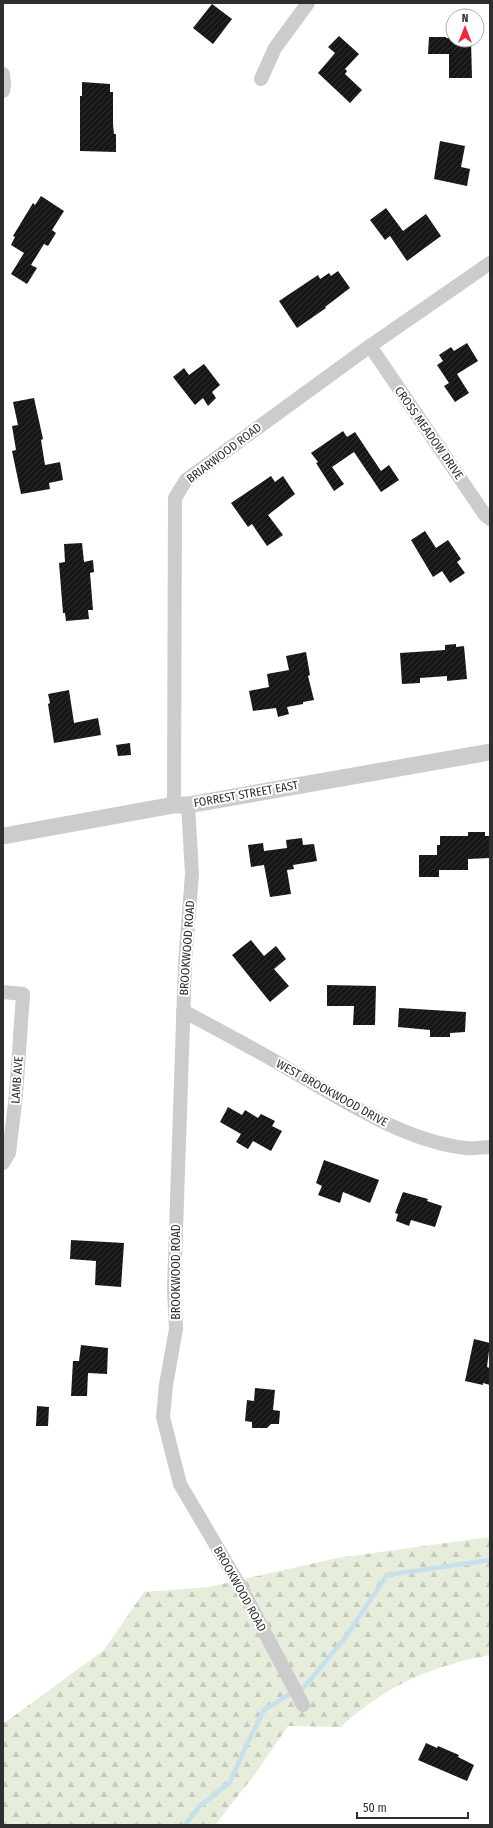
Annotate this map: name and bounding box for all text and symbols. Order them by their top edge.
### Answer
north arrow [445,8,485,48]
text: N [462,12,468,25]
street label: CROSS MEADOW DRIVE [392,384,466,482]
street label: BRIARWOOD ROAD [184,420,264,486]
street label: FORREST STREET EAST [193,778,300,810]
street label: BROOKWOOD ROAD [177,900,197,996]
street label: LAMB AVE [8,1055,26,1104]
street label: WEST BROOKWOOD DRIVE [274,1057,390,1130]
street label: BROOKWOOD ROAD [169,1224,183,1320]
street label: BROOKWOOD ROAD [211,1544,269,1634]
scale bar [357,1794,468,1820]
text: 50 m [363,1801,387,1815]

